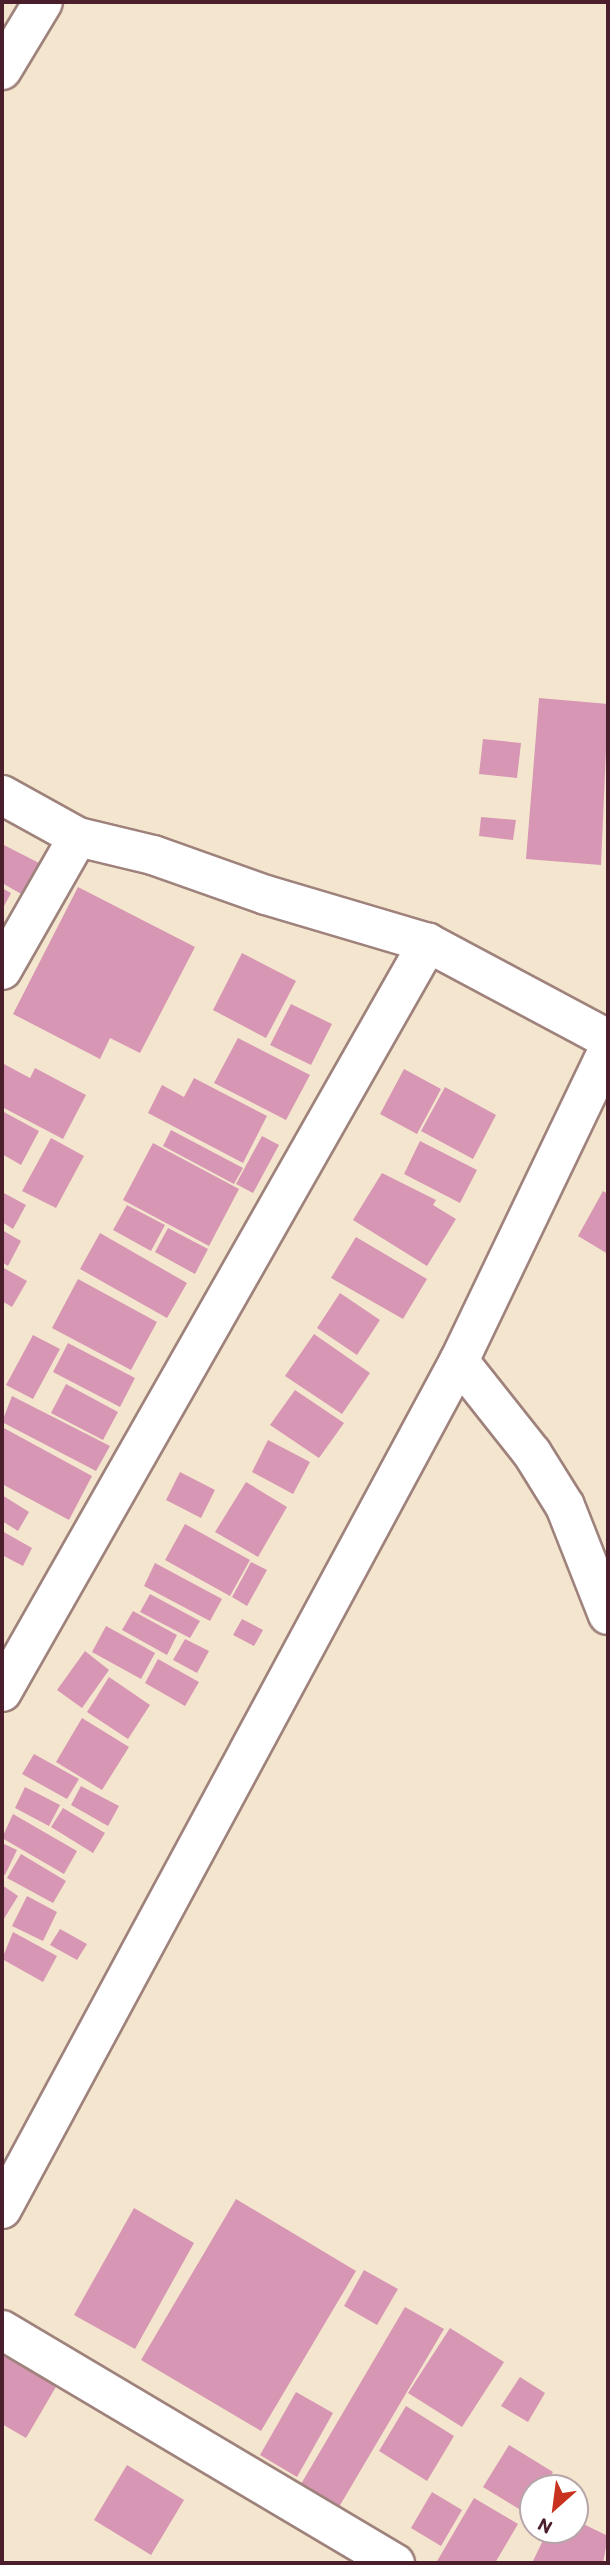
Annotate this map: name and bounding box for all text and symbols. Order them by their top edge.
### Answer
north arrow [519,2474,589,2544]
text: N [534,2513,556,2539]

